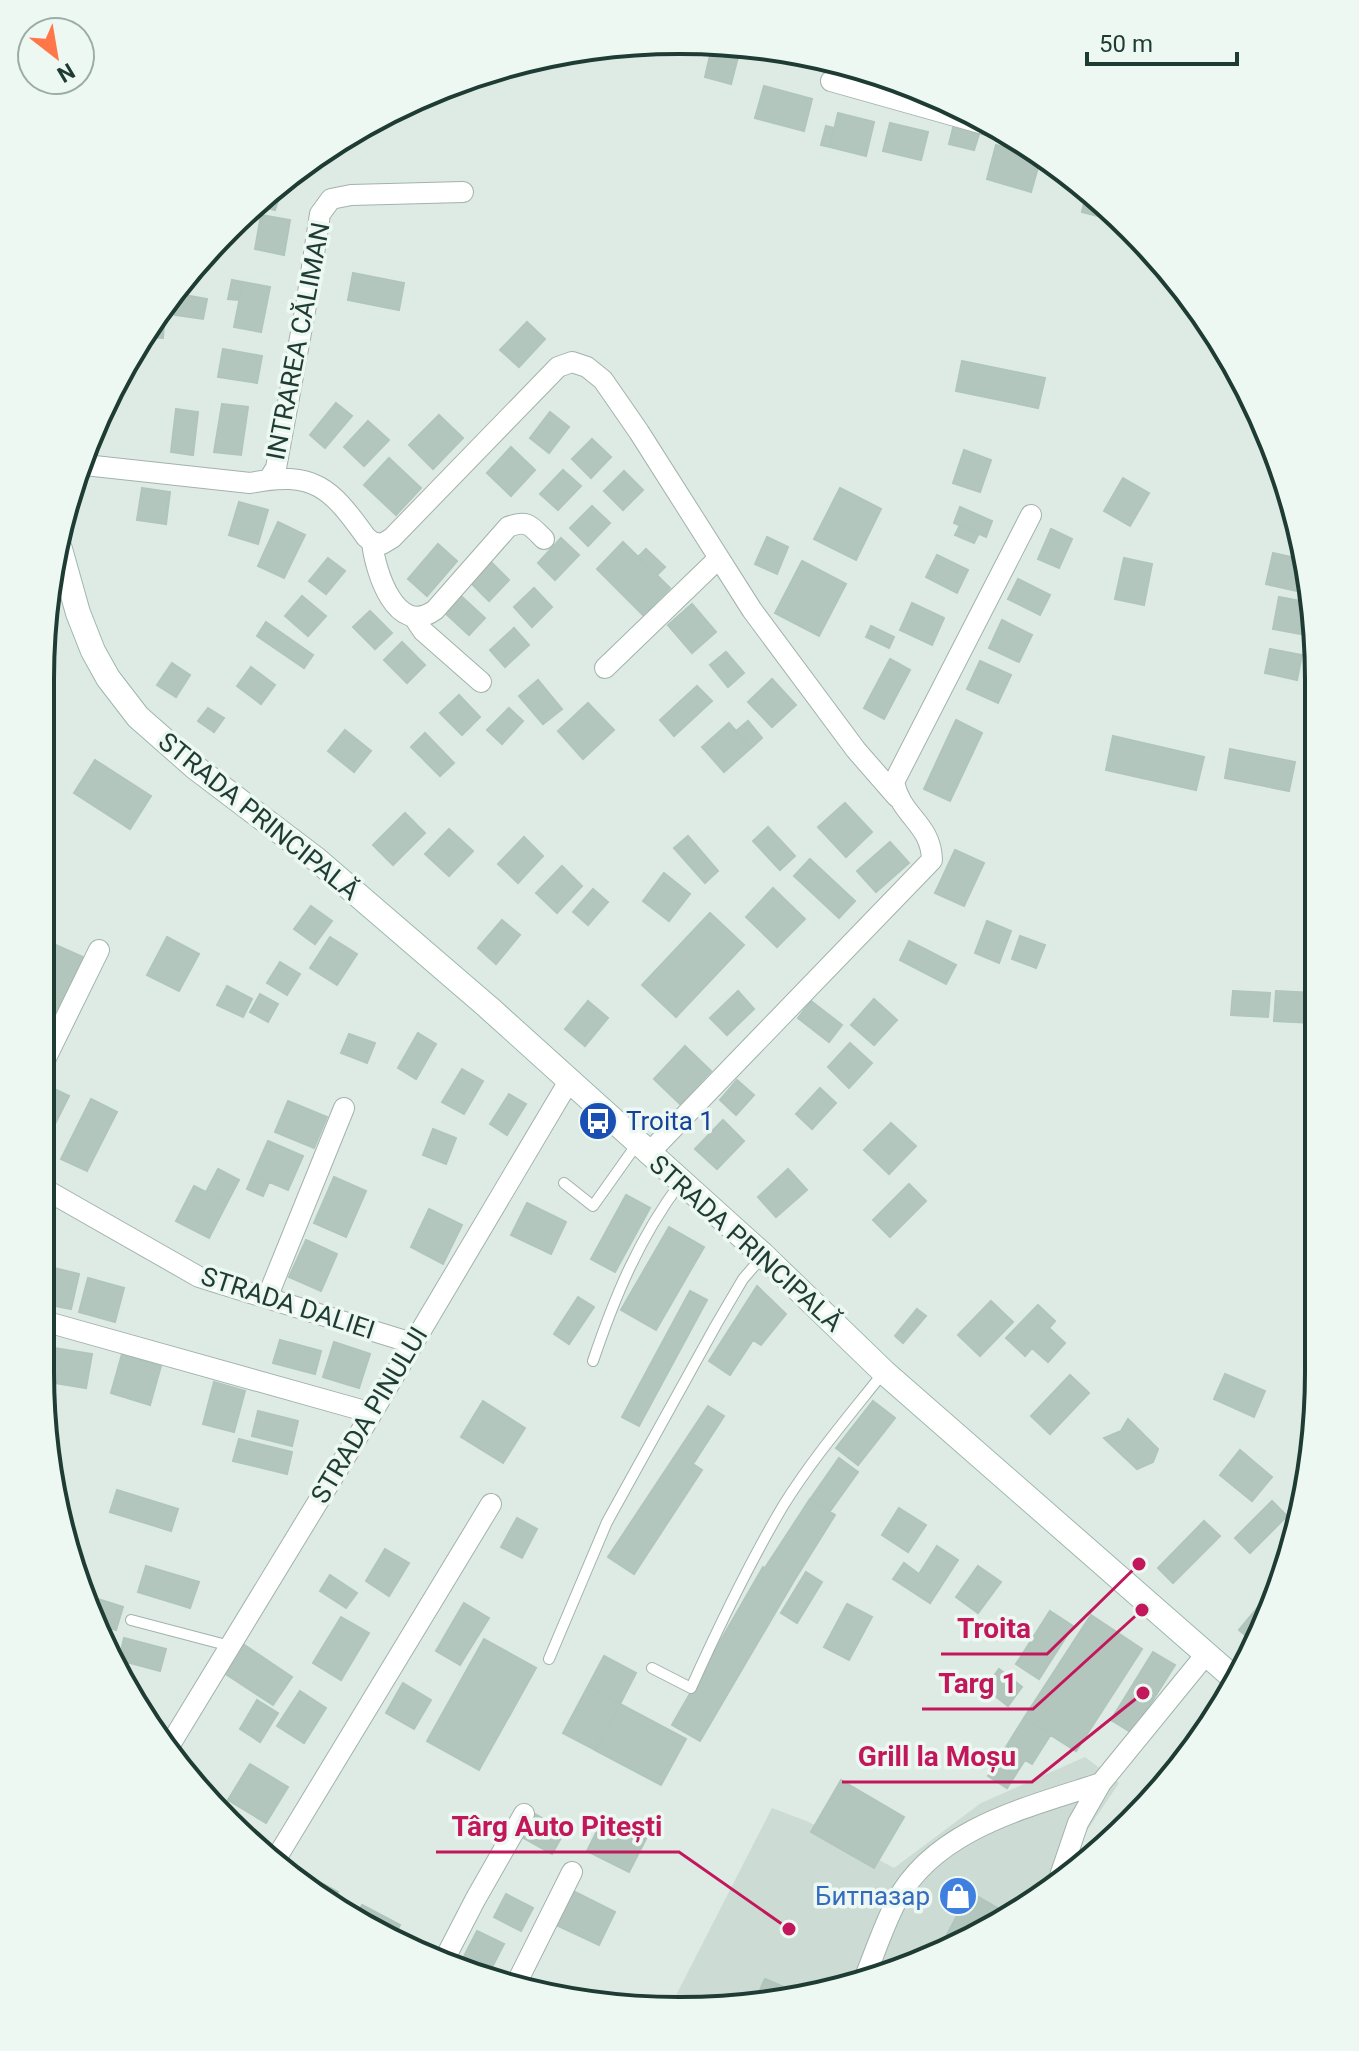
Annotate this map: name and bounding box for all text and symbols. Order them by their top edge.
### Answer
north arrow [16,16,96,96]
scale bar [1087,16,1237,66]
text: 50 m [1099,30,1153,58]
text: N [53,58,79,87]
street label: INTRAREA CĂLIMAN [260,220,336,462]
street label: STRADA PRINCIPALĂ [153,726,365,906]
bus stop icon: Troita 1 [577,1100,619,1142]
place label: Troita 1 [626,1106,714,1136]
street label: STRADA PRINCIPALĂ [643,1149,849,1337]
street label: STRADA DALIEI [197,1261,379,1345]
street label: STRADA PINULUI [305,1321,433,1509]
callout: Troita [941,1602,1047,1654]
text: Troita [957,1612,1031,1645]
callout: Targ 1 [922,1657,1033,1709]
text: Targ 1 [938,1667,1018,1700]
callout: Grill la Moșu [842,1730,1032,1782]
text: Grill la Moșu [858,1740,1016,1773]
callout: Târg Auto Pitești [436,1800,679,1852]
text: Târg Auto Pitești [452,1810,662,1843]
shop icon: Битпазар [937,1875,979,1917]
place label: Битпазар [815,1881,930,1911]

